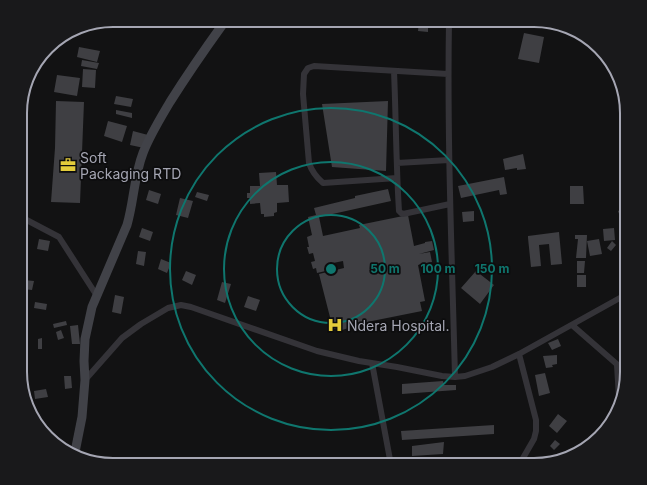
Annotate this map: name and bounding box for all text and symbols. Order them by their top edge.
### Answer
place label: Soft Packaging RTD [80,149,181,182]
office icon: Soft Packaging RTD [59,156,77,174]
text: 50 m [370,261,400,276]
text: 100 m [420,261,456,276]
text: 150 m [475,261,509,276]
centre of rings [324,262,338,276]
hospital icon: Ndera Hospital. [326,316,344,334]
place label: Ndera Hospital. [347,317,449,334]

